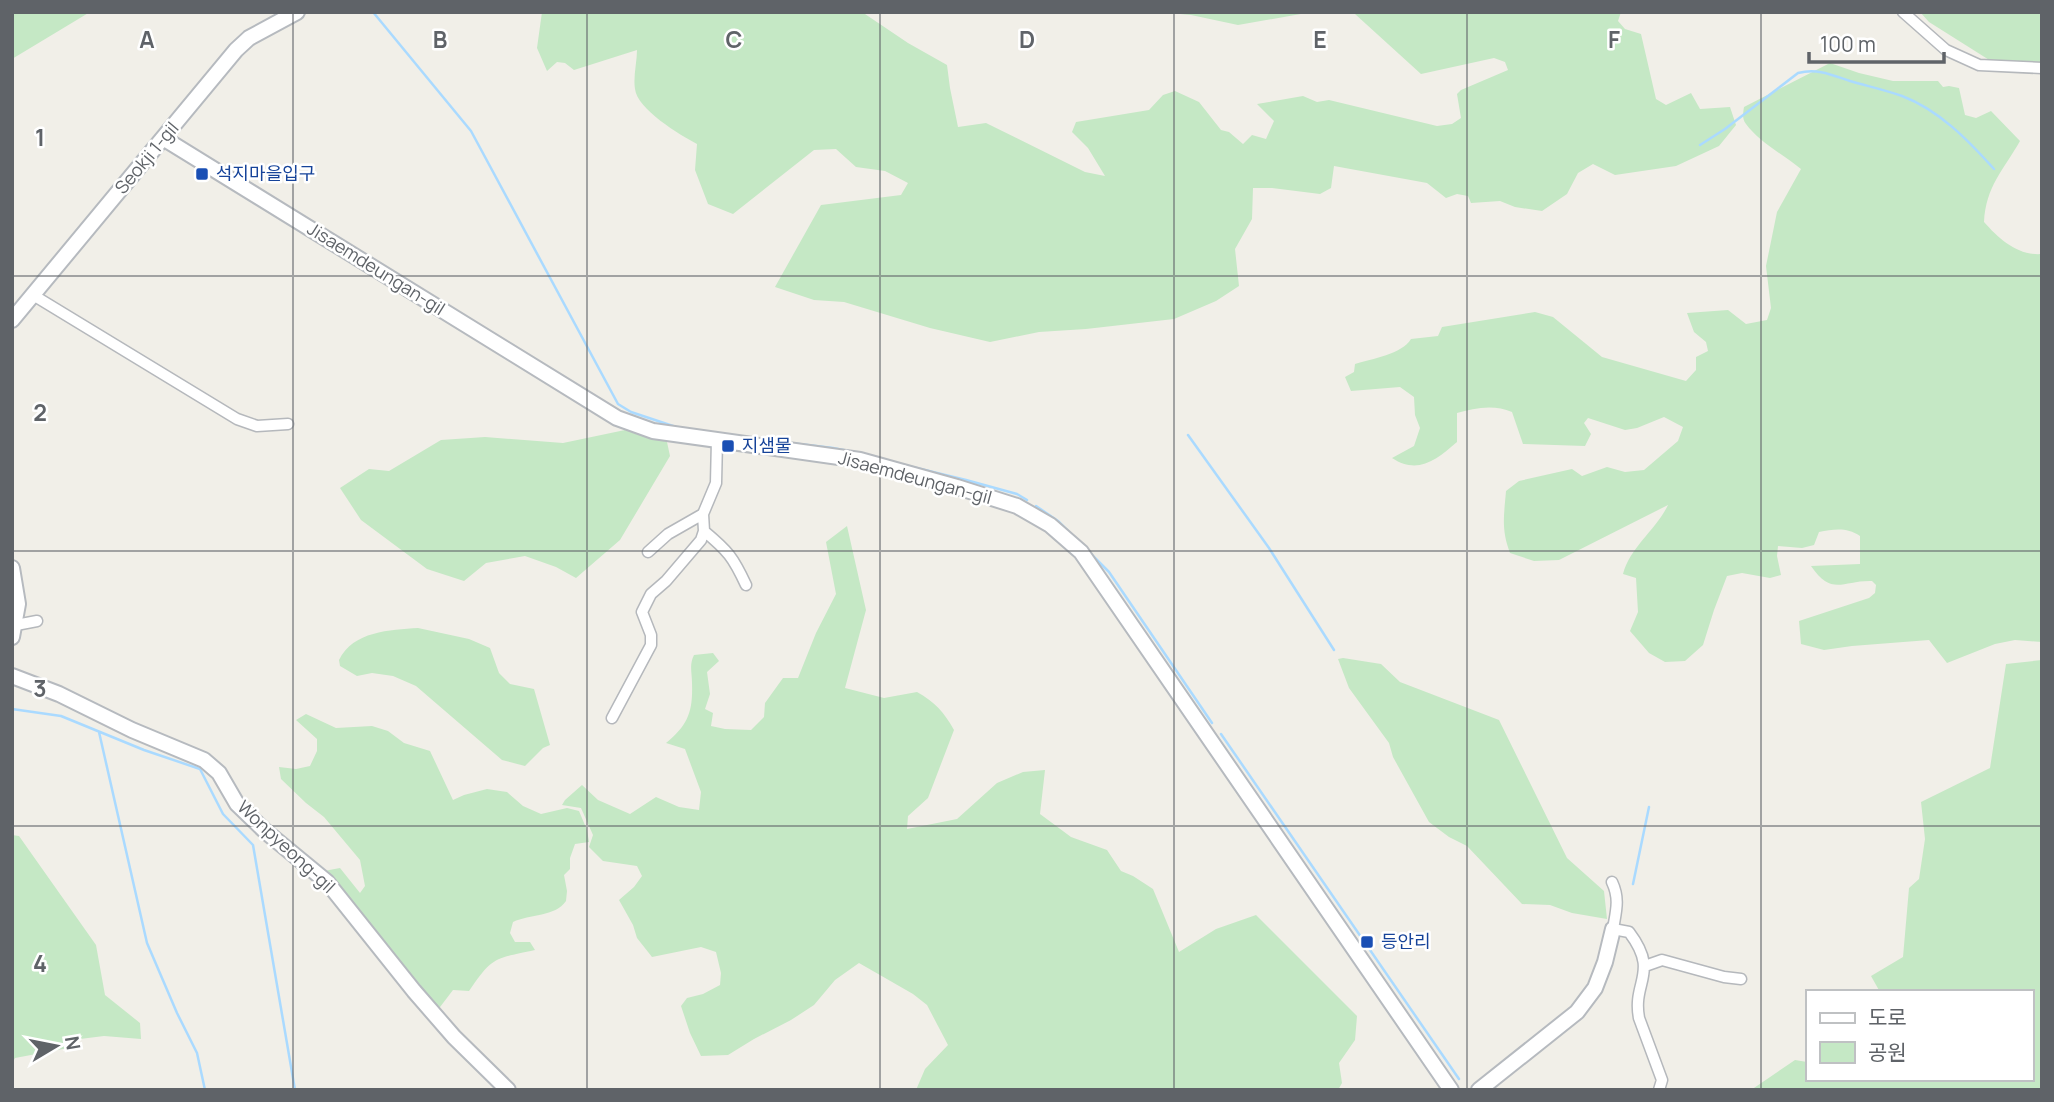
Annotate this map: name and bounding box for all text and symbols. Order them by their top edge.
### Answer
scale bar [1809,21,1944,65]
text: A [139,23,155,55]
text: B [433,23,447,55]
text: C [726,23,743,55]
text: D [1019,23,1035,55]
text: E [1313,23,1327,55]
text: F [1608,23,1620,55]
text: 100 m [1820,30,1876,58]
street label: Seokji 1-gil [109,116,183,198]
text: 1 [35,121,45,153]
place label: 석지마을입구 [216,161,315,185]
marker: 석지마을입구 [194,166,210,182]
street label: Jisaemdeungan-gil [303,216,450,320]
text: 2 [33,396,47,428]
place label: 지샘물 [742,433,792,457]
marker: 지샘물 [720,438,736,454]
street label: Jisaemdeungan-gil [836,445,995,509]
text: 3 [33,672,47,704]
street label: Wonpyeong-gil [233,795,341,898]
place label: 등안리 [1381,929,1431,953]
marker: 등안리 [1359,934,1375,950]
text: 4 [33,947,47,979]
legend [1806,990,2033,1081]
text: 도로 [1868,1003,1907,1031]
north arrow [21,1011,91,1081]
text: N [59,1034,87,1052]
text: 공원 [1868,1038,1907,1066]

